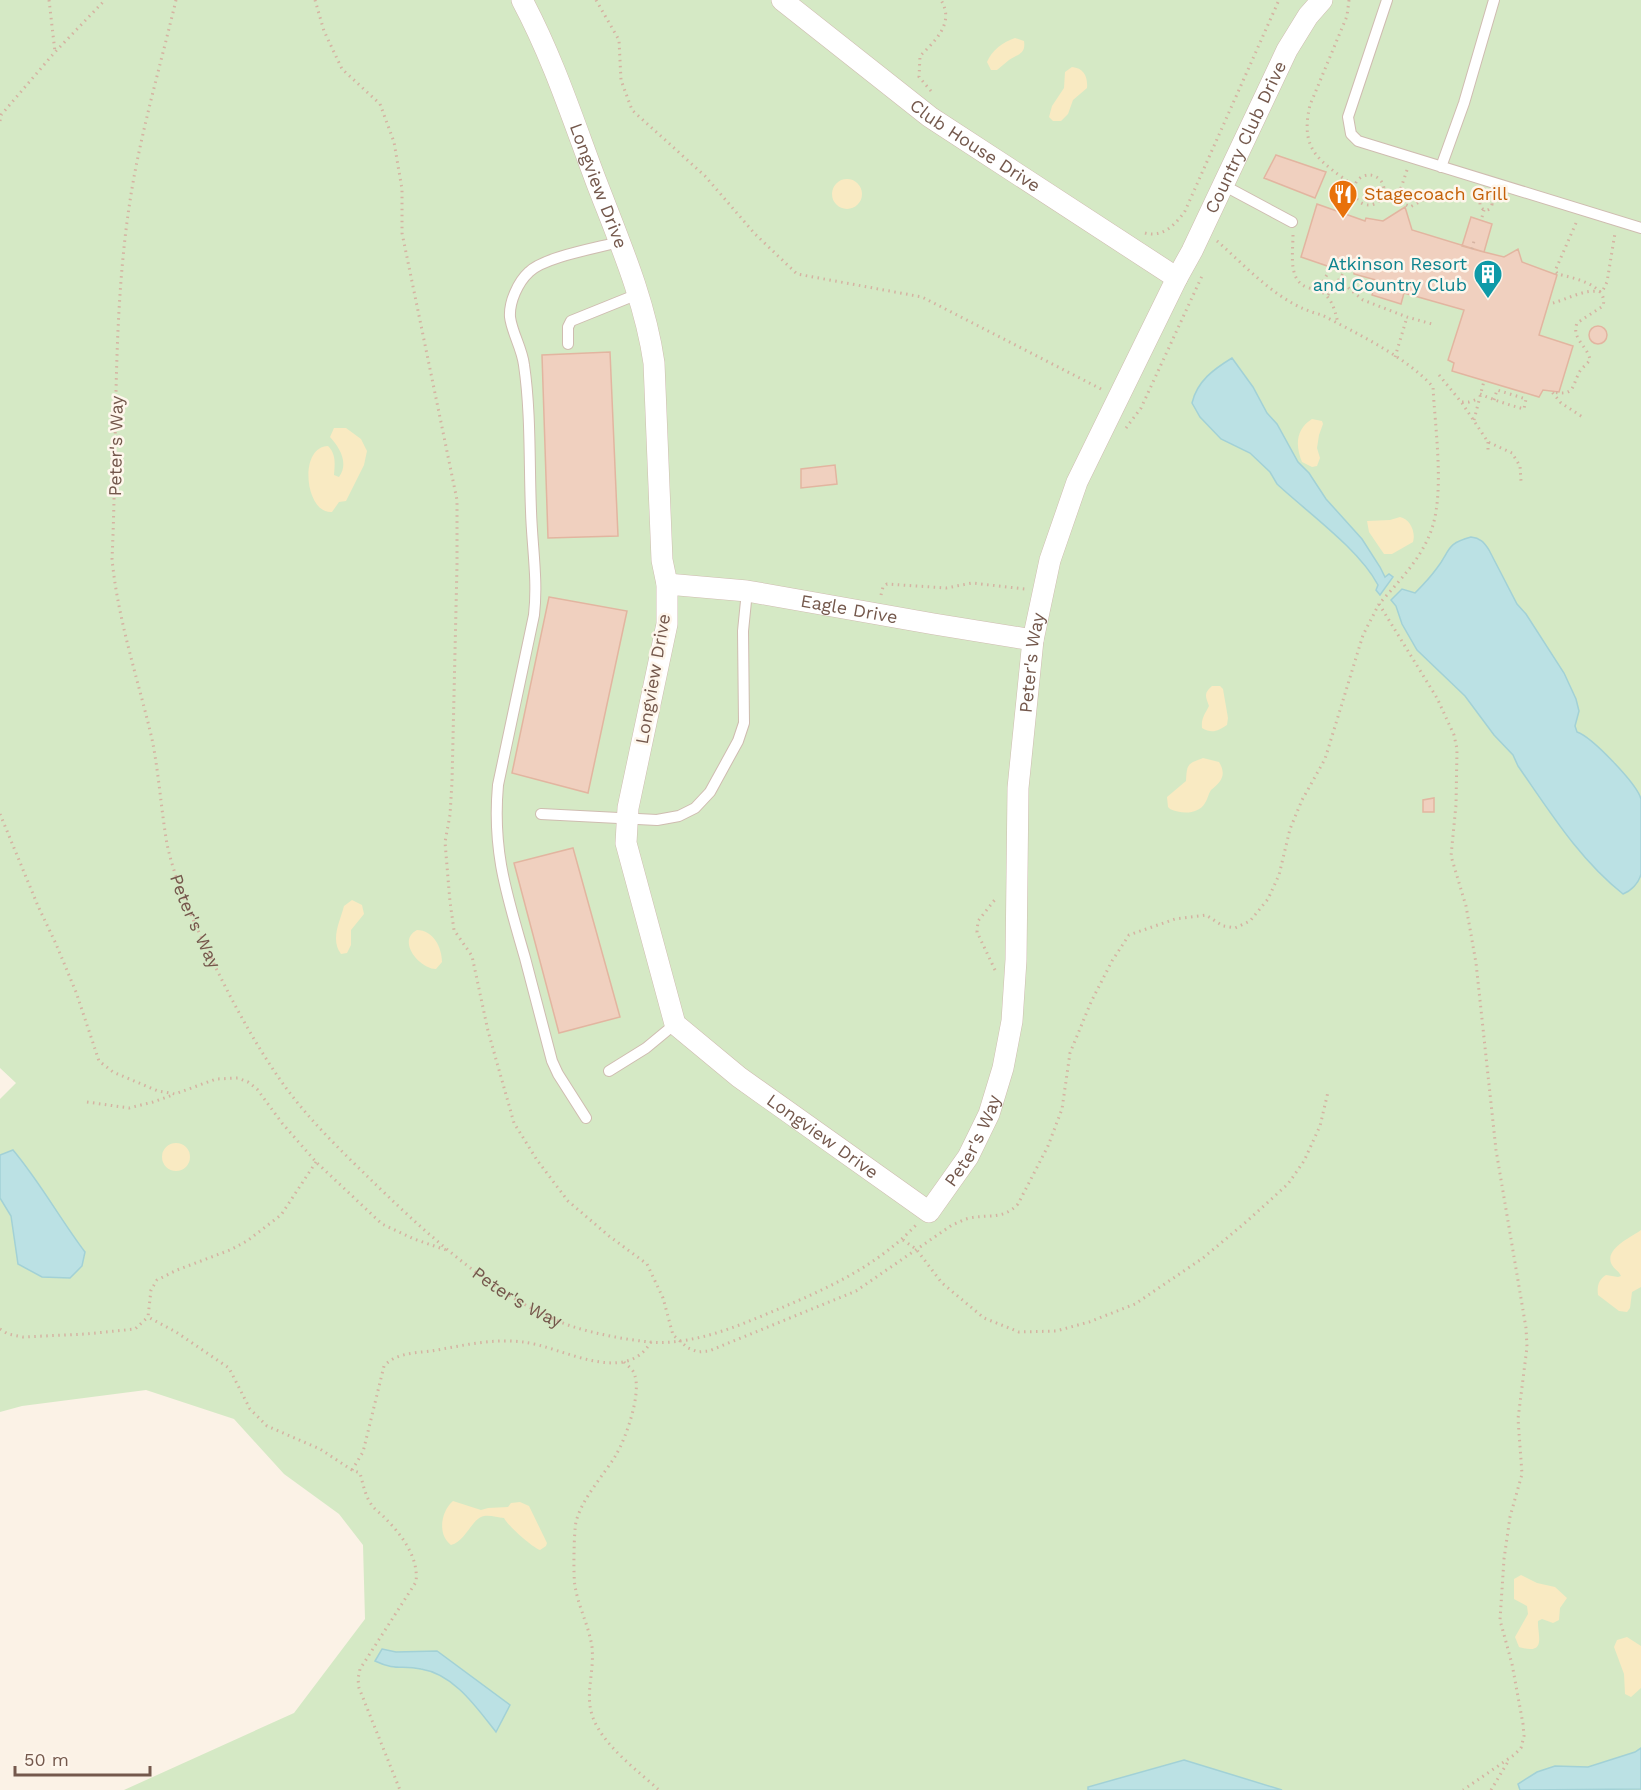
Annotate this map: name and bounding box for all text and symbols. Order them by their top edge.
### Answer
street label: Country Club Drive [1200,57,1290,217]
street label: Club House Drive [906,94,1044,196]
street label: Longview Drive [566,120,632,251]
restaurant icon: Stagecoach Grill [1327,178,1359,220]
place label: Stagecoach Grill [1364,183,1508,204]
place label: Atkinson Resort and Country Club [1313,253,1467,295]
building icon: Atkinson Resort and Country Club [1472,258,1504,300]
street label: Peter's Way [104,395,127,497]
street label: Eagle Drive [799,590,899,627]
street label: Peter's Way [1015,610,1049,714]
street label: Longview Drive [631,612,674,746]
street label: Peter's Way [166,871,226,972]
street label: Longview Drive [763,1089,883,1183]
street label: Peter's Way [940,1091,1004,1190]
street label: Peter's Way [468,1262,566,1332]
scale bar [15,1739,150,1777]
text: 50 m [24,1749,69,1770]

